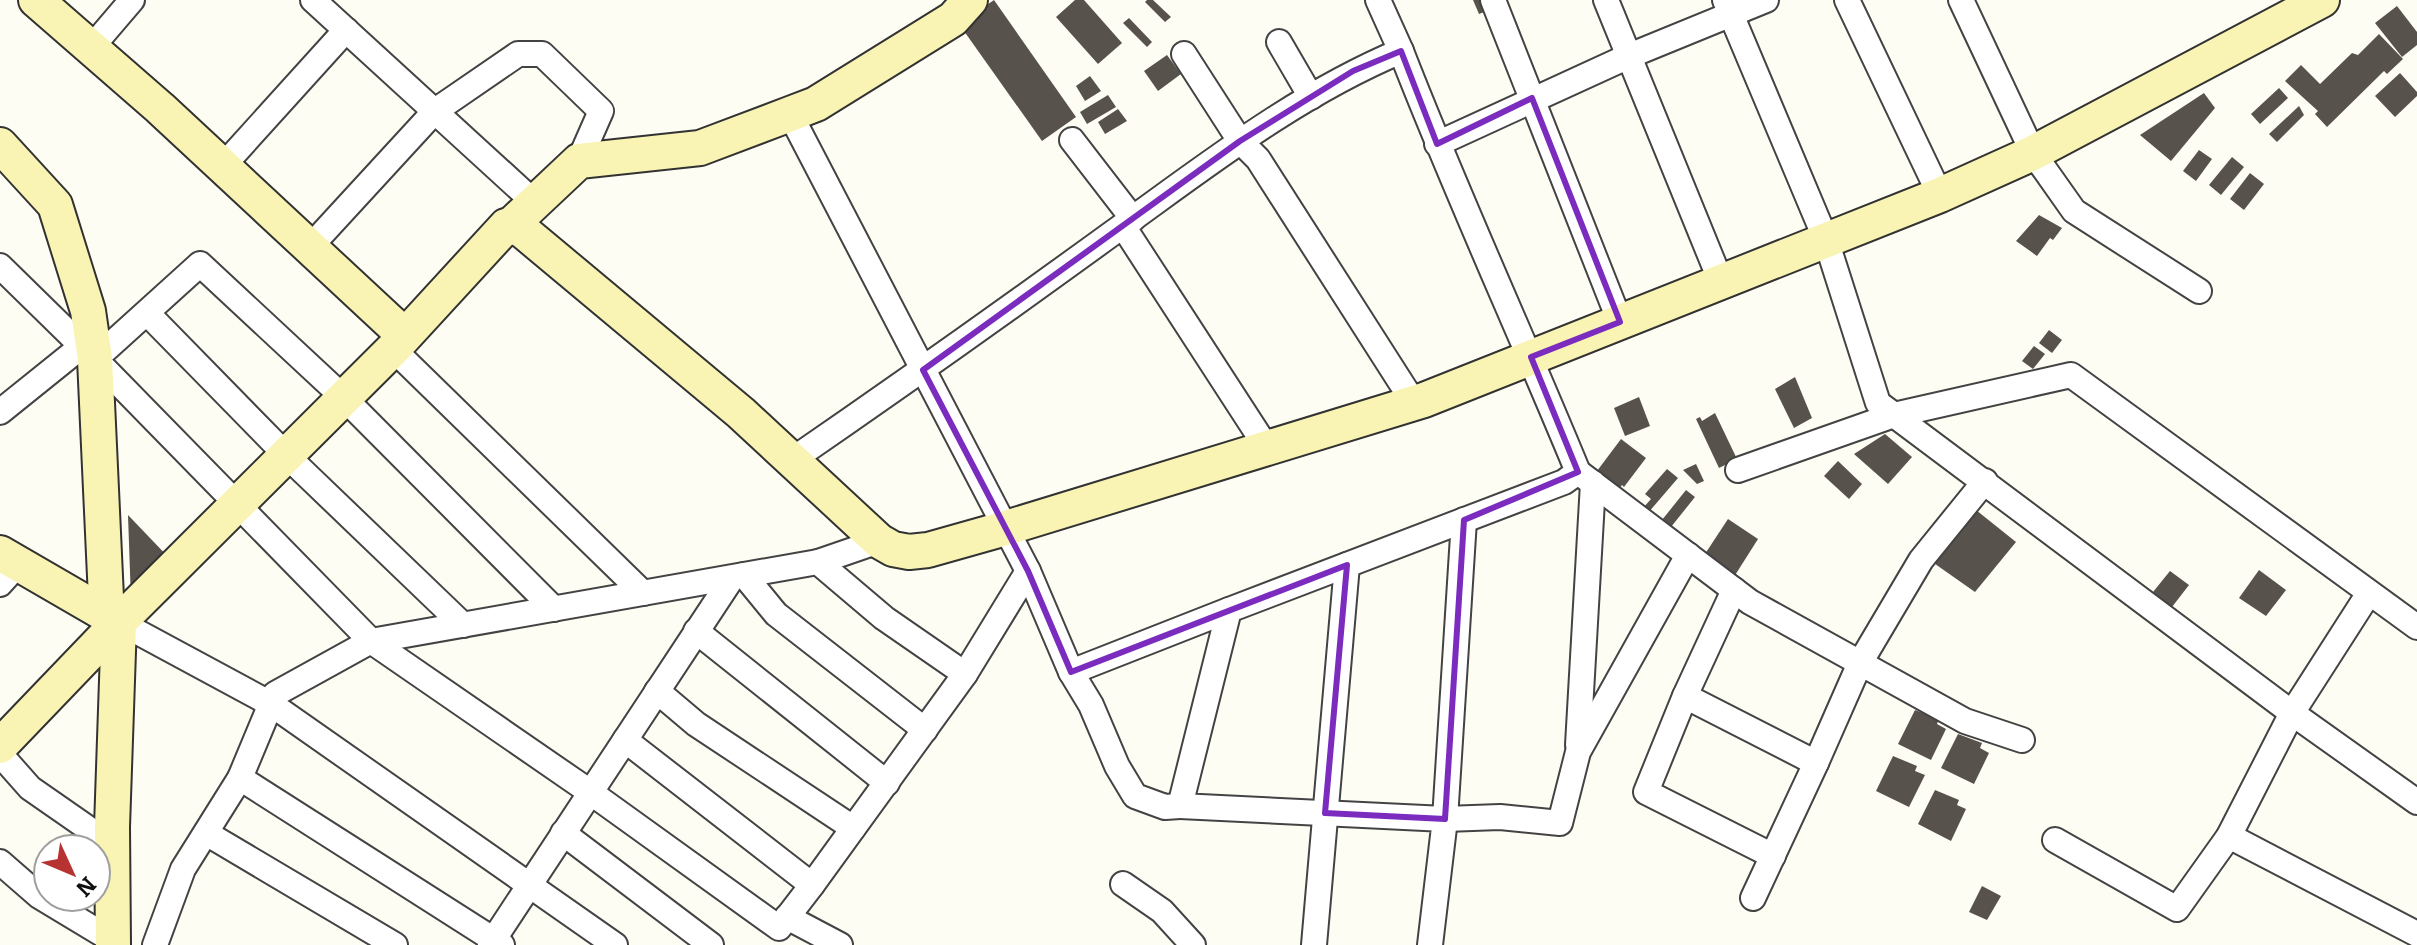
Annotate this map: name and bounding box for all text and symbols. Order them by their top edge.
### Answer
north arrow [32,833,112,913]
text: N [70,871,102,902]

